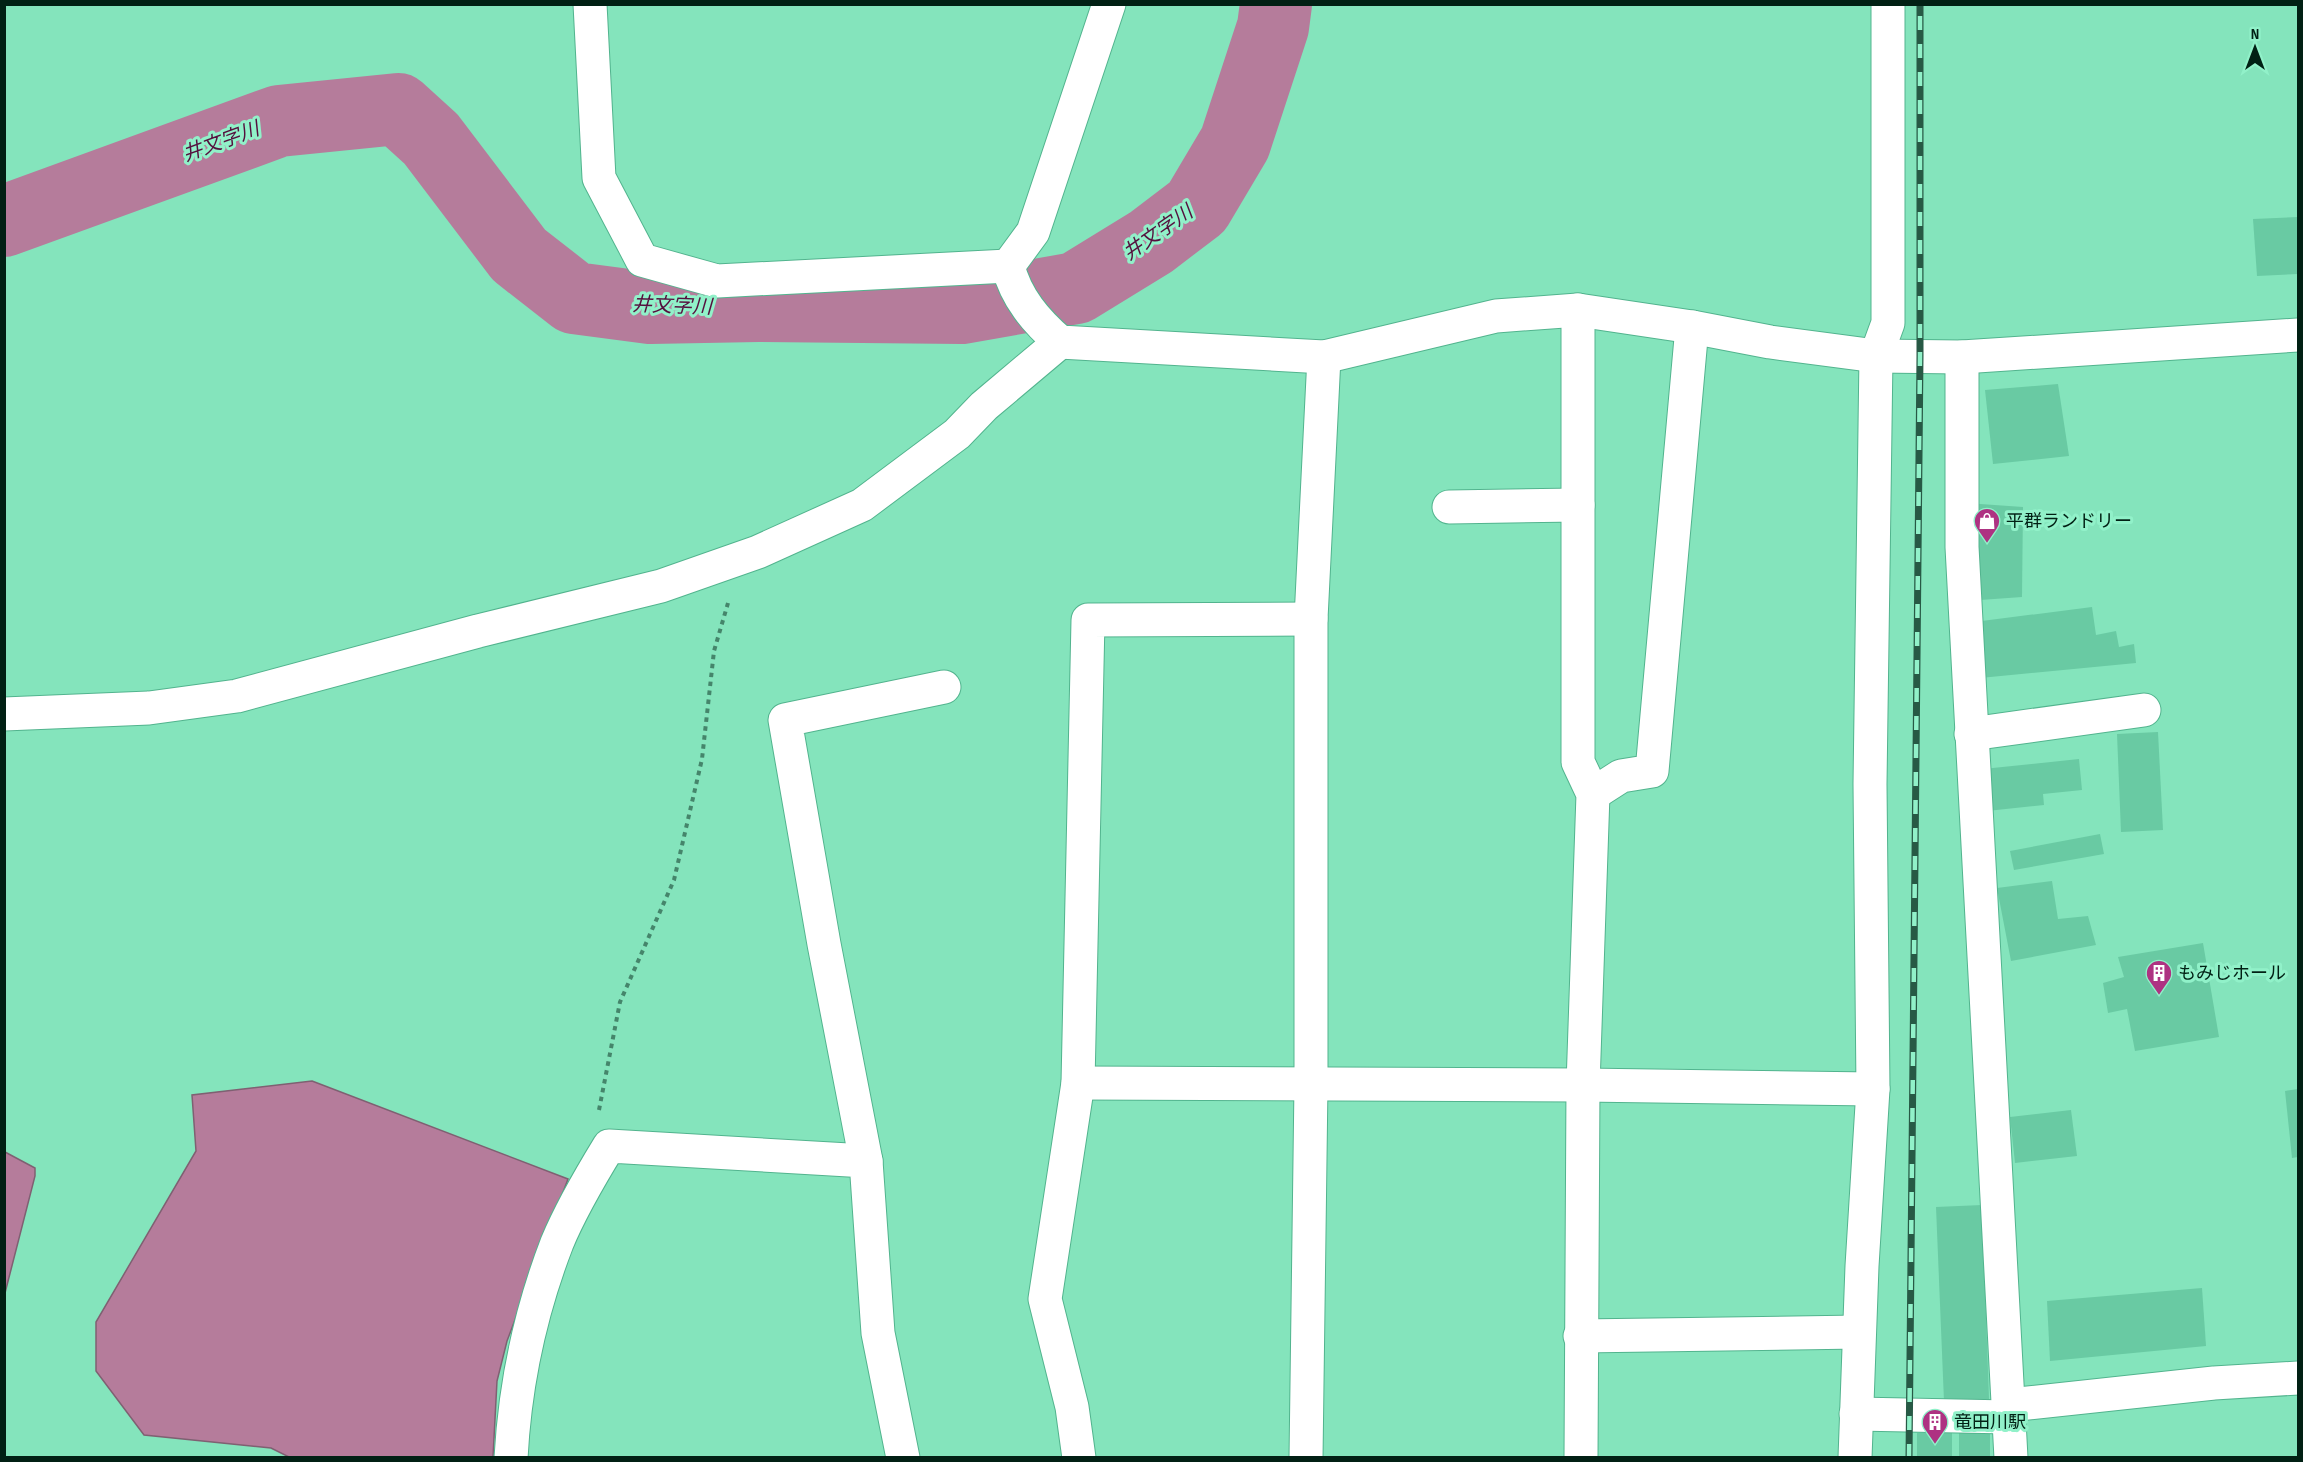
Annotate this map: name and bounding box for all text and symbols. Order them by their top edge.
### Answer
north arrow [2225,18,2285,78]
text: N [2251,25,2259,44]
water label: 井文字川 [179,116,265,167]
water label: 井文字川 [1118,199,1199,266]
water label: 井文字川 [632,293,714,319]
shop icon: 平群ランドリー [1972,506,2002,544]
place label: 平群ランドリー [2006,511,2132,532]
building icon: もみじホール [2144,958,2174,996]
place label: もみじホール [2178,963,2286,984]
building icon: 竜田川駅 [1920,1407,1950,1445]
place label: 竜田川駅 [1954,1412,2026,1433]

